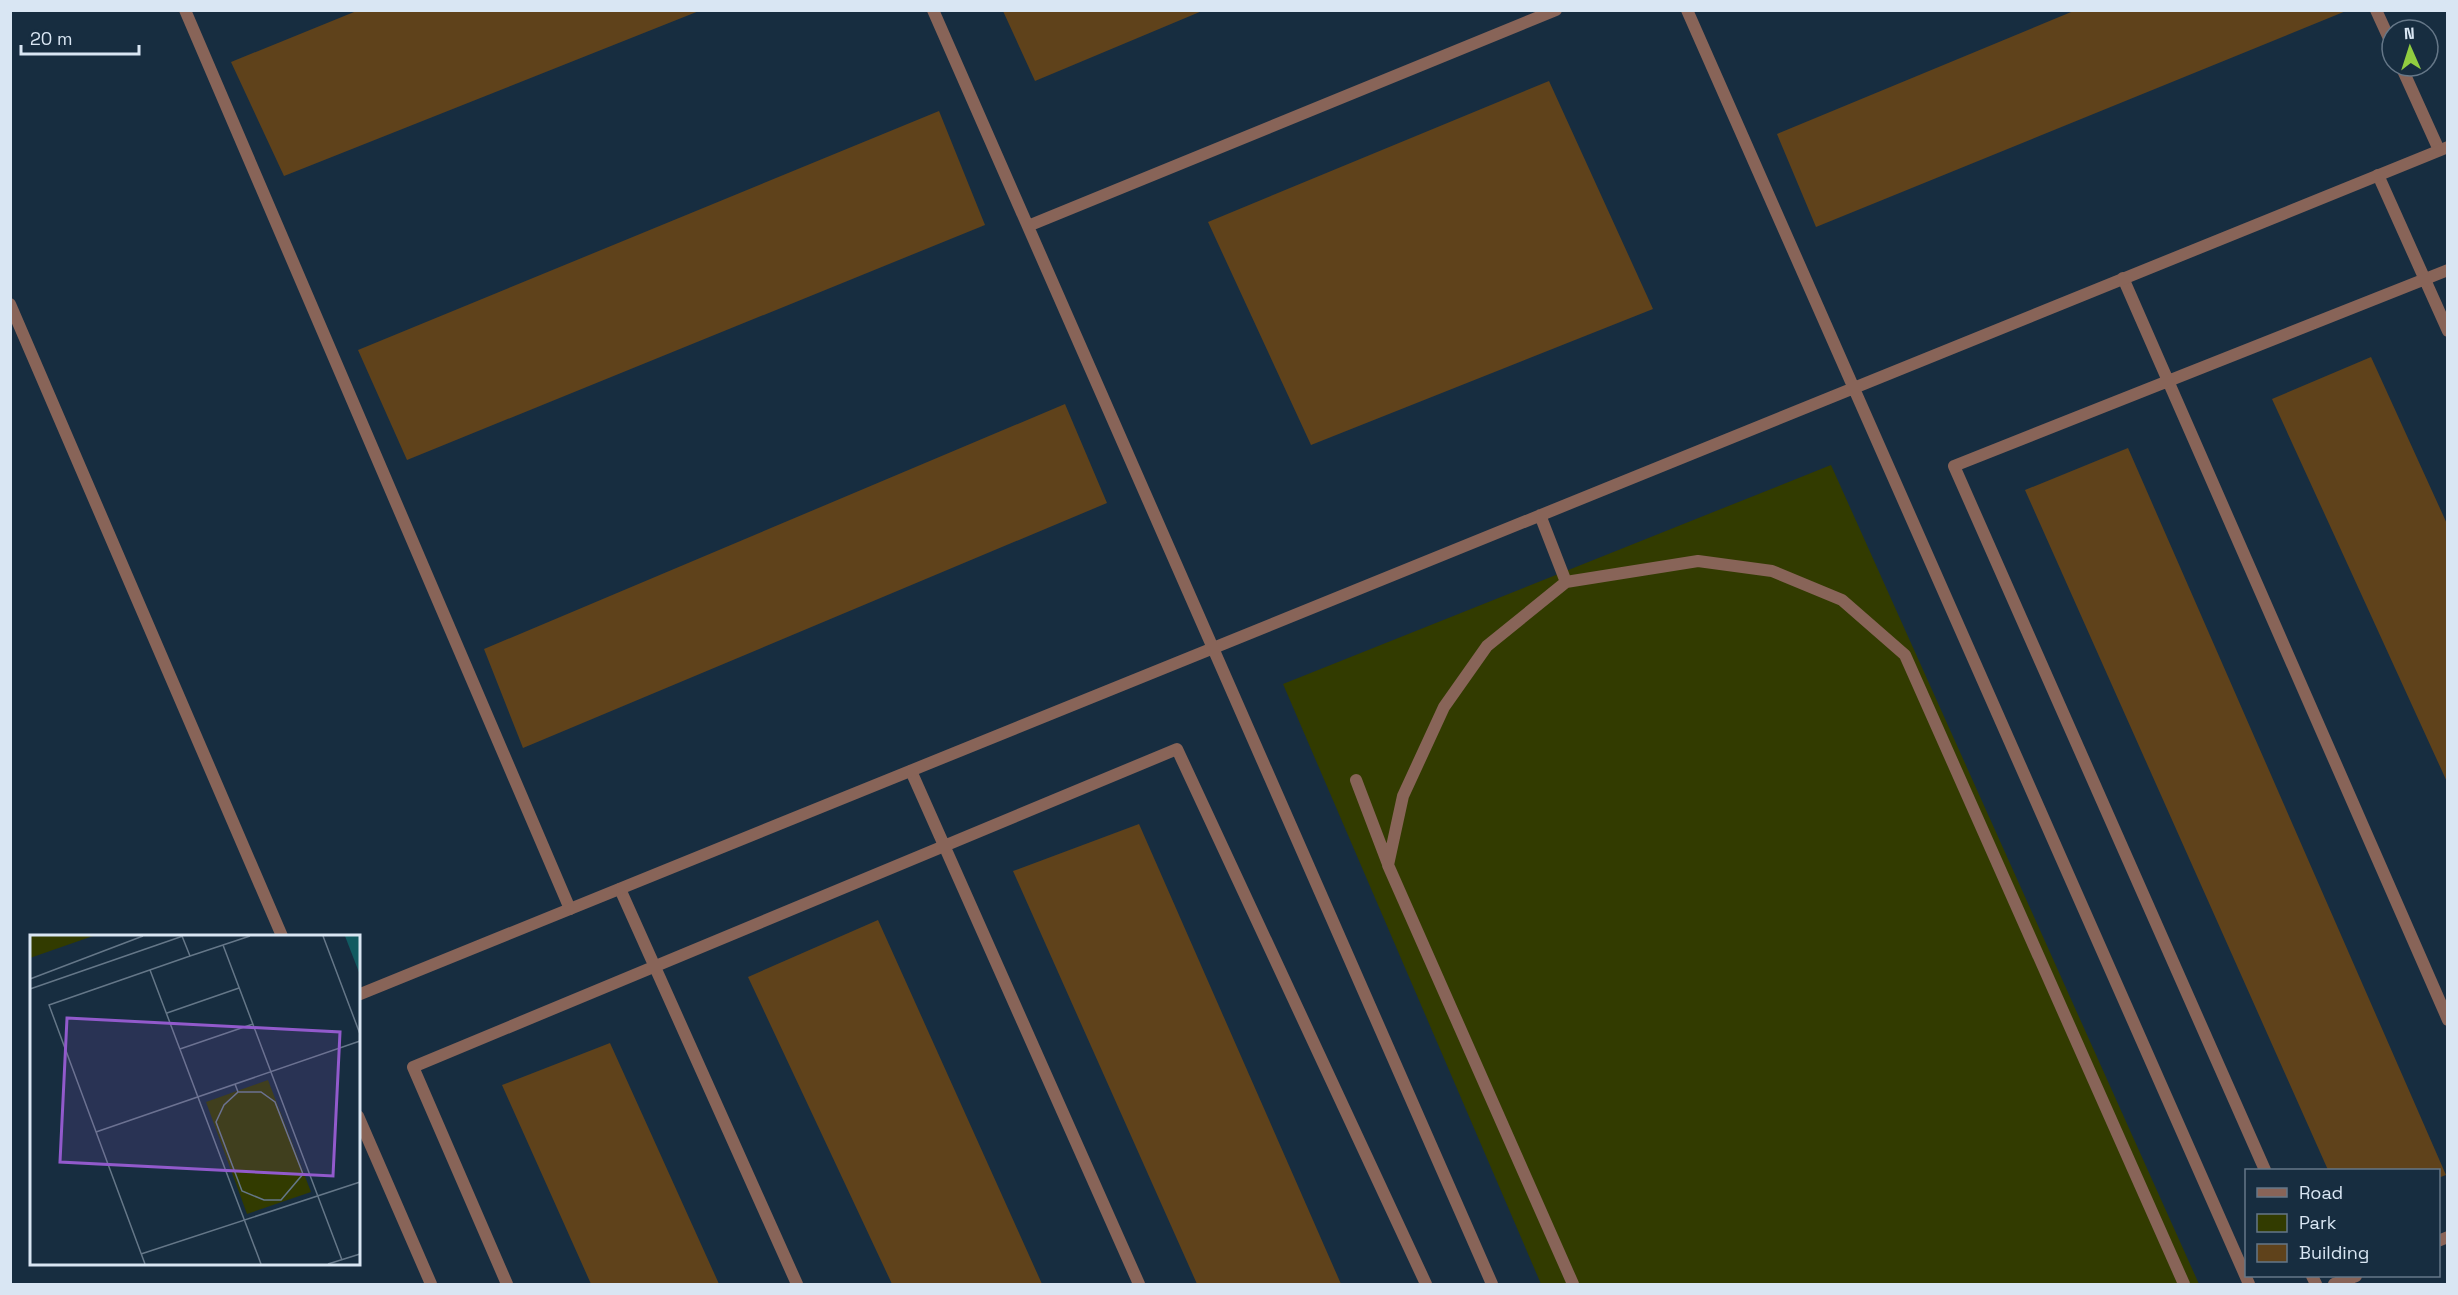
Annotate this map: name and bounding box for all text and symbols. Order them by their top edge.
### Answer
scale bar [21,18,140,56]
north arrow [2380,18,2440,78]
text: N [2403,23,2415,44]
text: 20 m [30,27,73,50]
inset map [30,935,360,1265]
legend [2245,1169,2440,1277]
text: Road [2299,1181,2343,1204]
text: Park [2299,1211,2337,1234]
text: Building [2299,1241,2369,1264]

